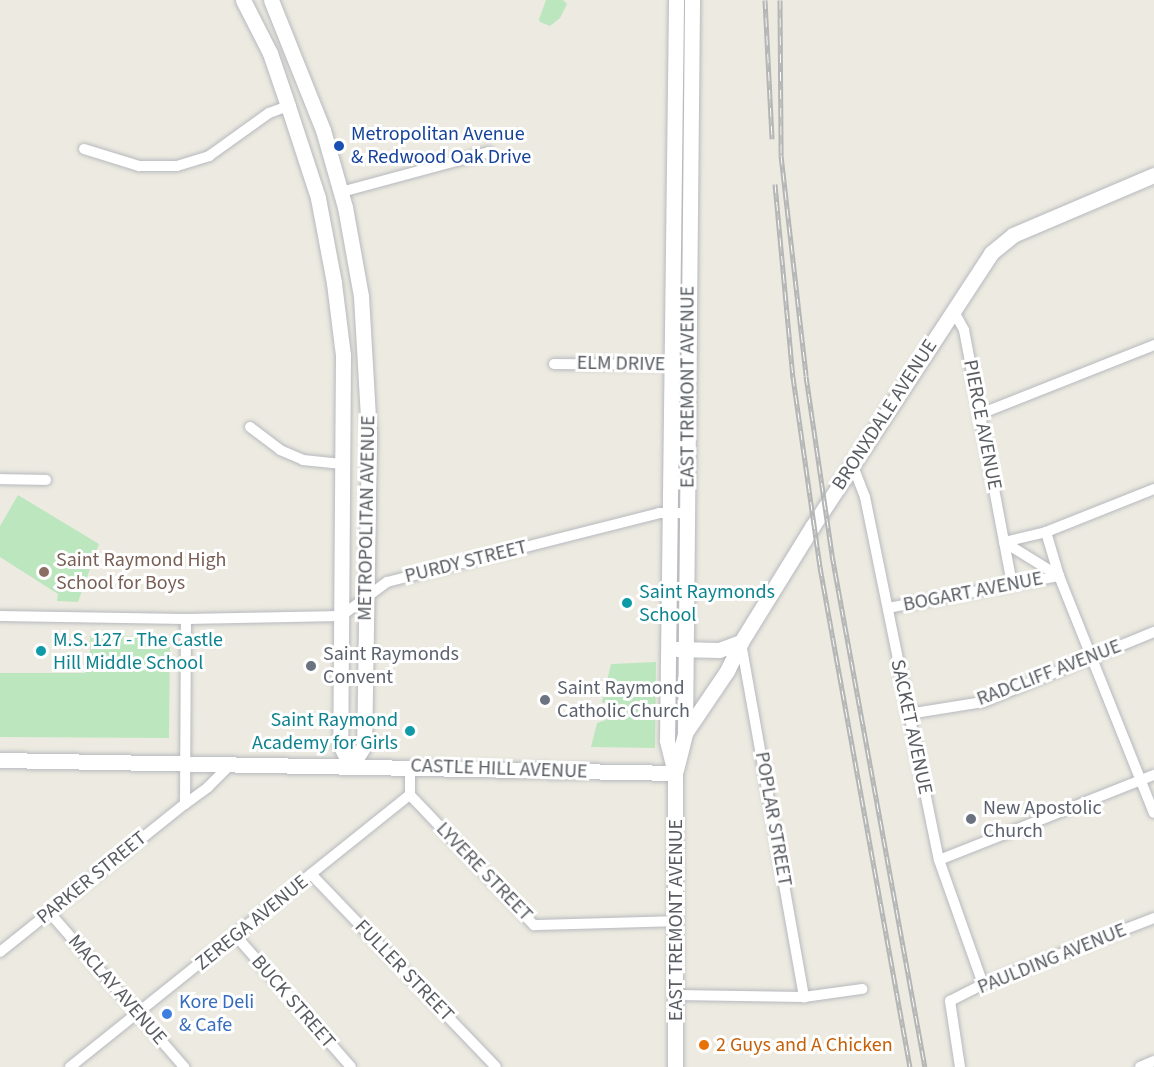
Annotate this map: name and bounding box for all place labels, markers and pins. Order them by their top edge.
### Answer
place label: Metropolitan Avenue & Redwood Oak Drive [351,122,531,169]
marker: Metropolitan Avenue & Redwood Oak Drive [332,139,346,153]
place label: Saint Raymond High School for Boys [56,548,226,595]
marker: Saint Raymond High School for Boys [37,565,51,579]
place label: Saint Raymonds School [639,580,775,627]
marker: Saint Raymonds School [620,596,634,610]
place label: M.S. 127 - The Castle Hill Middle School [53,628,223,675]
place label: Saint Raymonds Convent [323,642,459,689]
marker: M.S. 127 - The Castle Hill Middle School [34,644,48,658]
marker: Saint Raymonds Convent [304,659,318,673]
place label: Saint Raymond Catholic Church [557,676,690,723]
marker: Saint Raymond Catholic Church [538,693,552,707]
place label: Saint Raymond Academy for Girls [252,708,398,755]
marker: Saint Raymond Academy for Girls [403,724,417,738]
place label: New Apostolic Church [983,796,1102,843]
marker: New Apostolic Church [964,812,978,826]
place label: Kore Deli & Cafe [179,990,254,1037]
marker: Kore Deli & Cafe [160,1007,174,1021]
place label: 2 Guys and A Chicken [716,1033,893,1057]
marker: 2 Guys and A Chicken [697,1038,711,1052]

